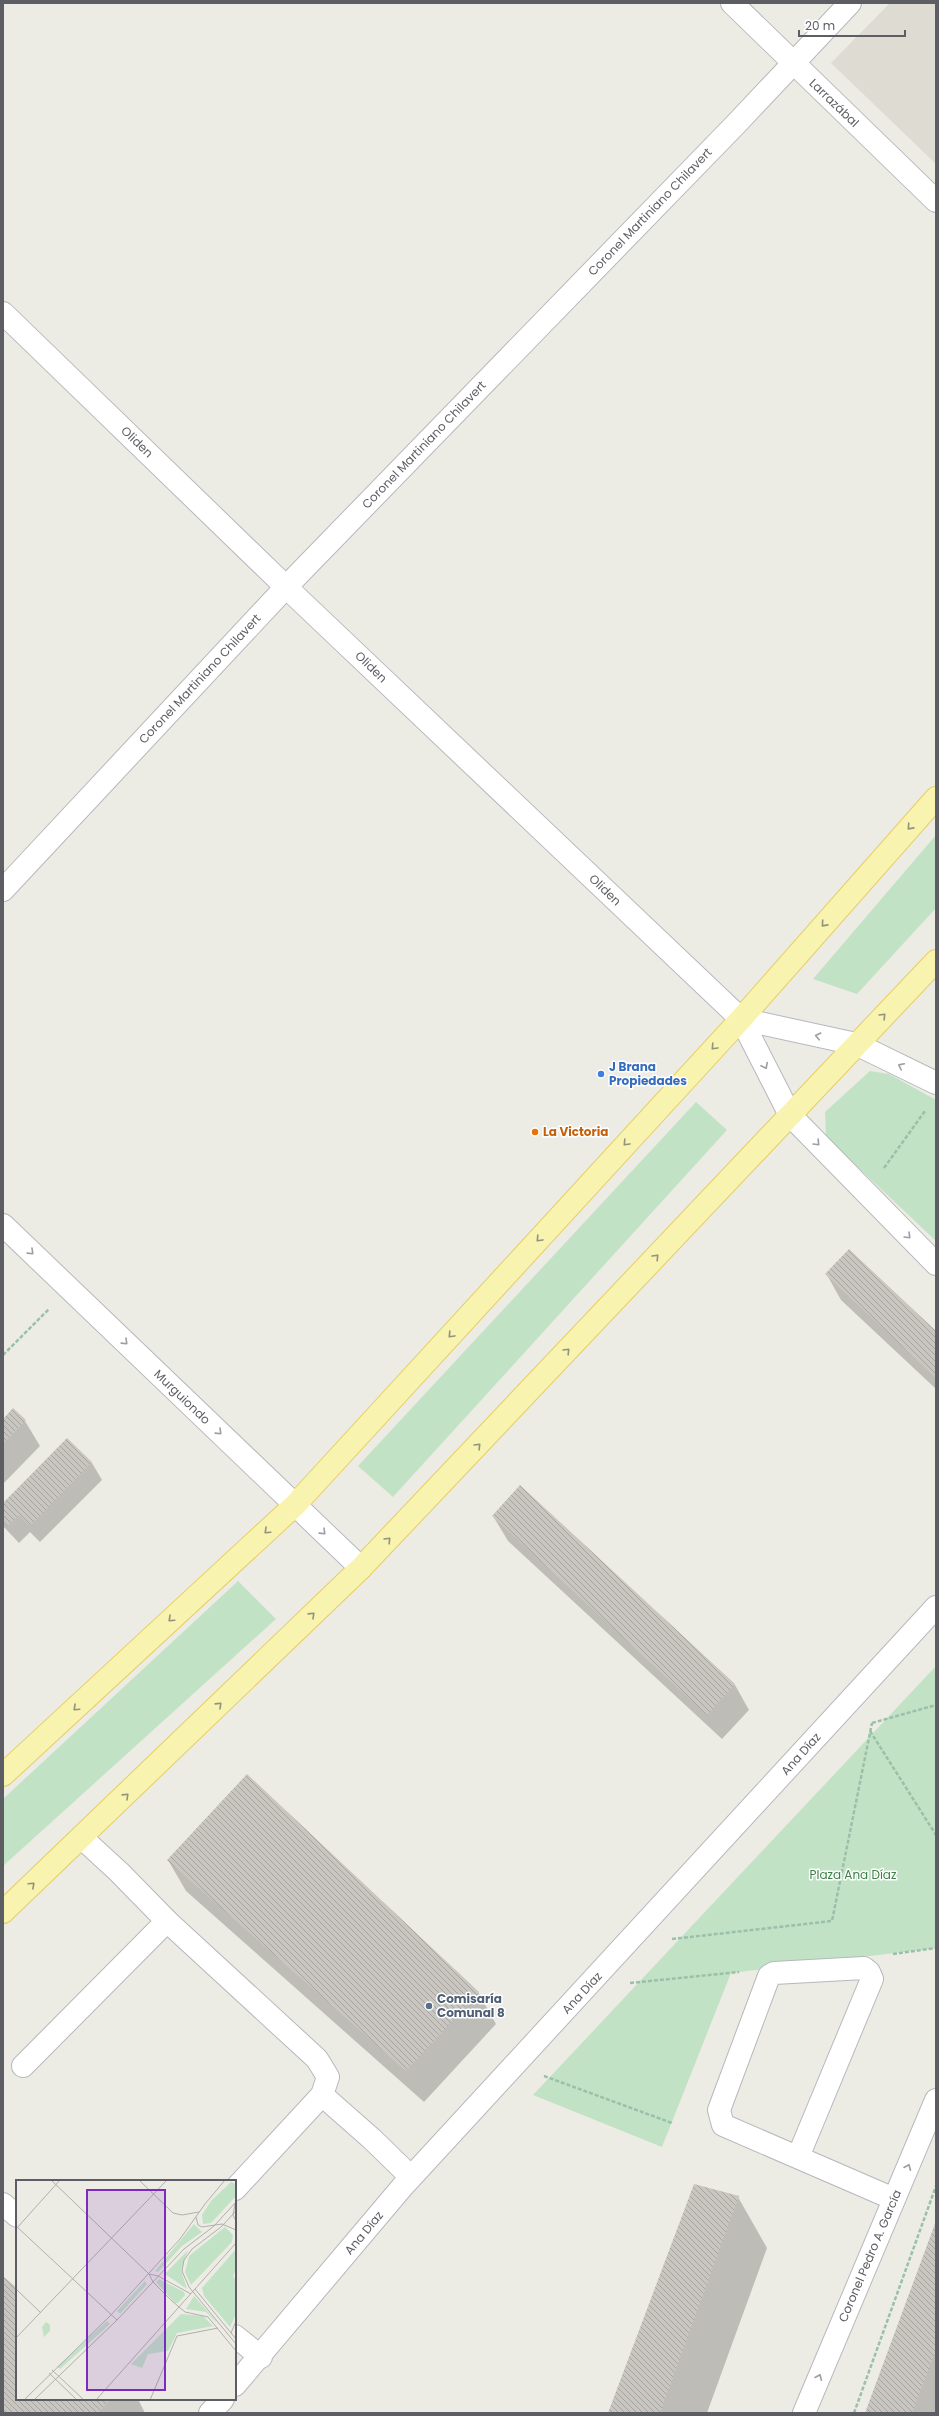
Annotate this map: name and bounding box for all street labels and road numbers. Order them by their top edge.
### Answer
street label: Larrazábal [806,75,863,131]
street label: Coronel Martiniano Chilavert [584,144,715,279]
street label: Coronel Martiniano Chilavert [358,377,489,512]
street label: Oliden [118,422,157,461]
street label: Coronel Martiniano Chilavert [135,610,264,747]
street label: Oliden [352,647,391,686]
street label: Oliden [586,870,625,909]
street label: Murguiondo [150,1365,215,1428]
street label: Ana Díaz [777,1729,824,1779]
street label: Ana Díaz [558,1968,606,2018]
street label: Coronel Pedro A. García [834,2187,905,2325]
street label: Ana Díaz [340,2207,387,2258]

